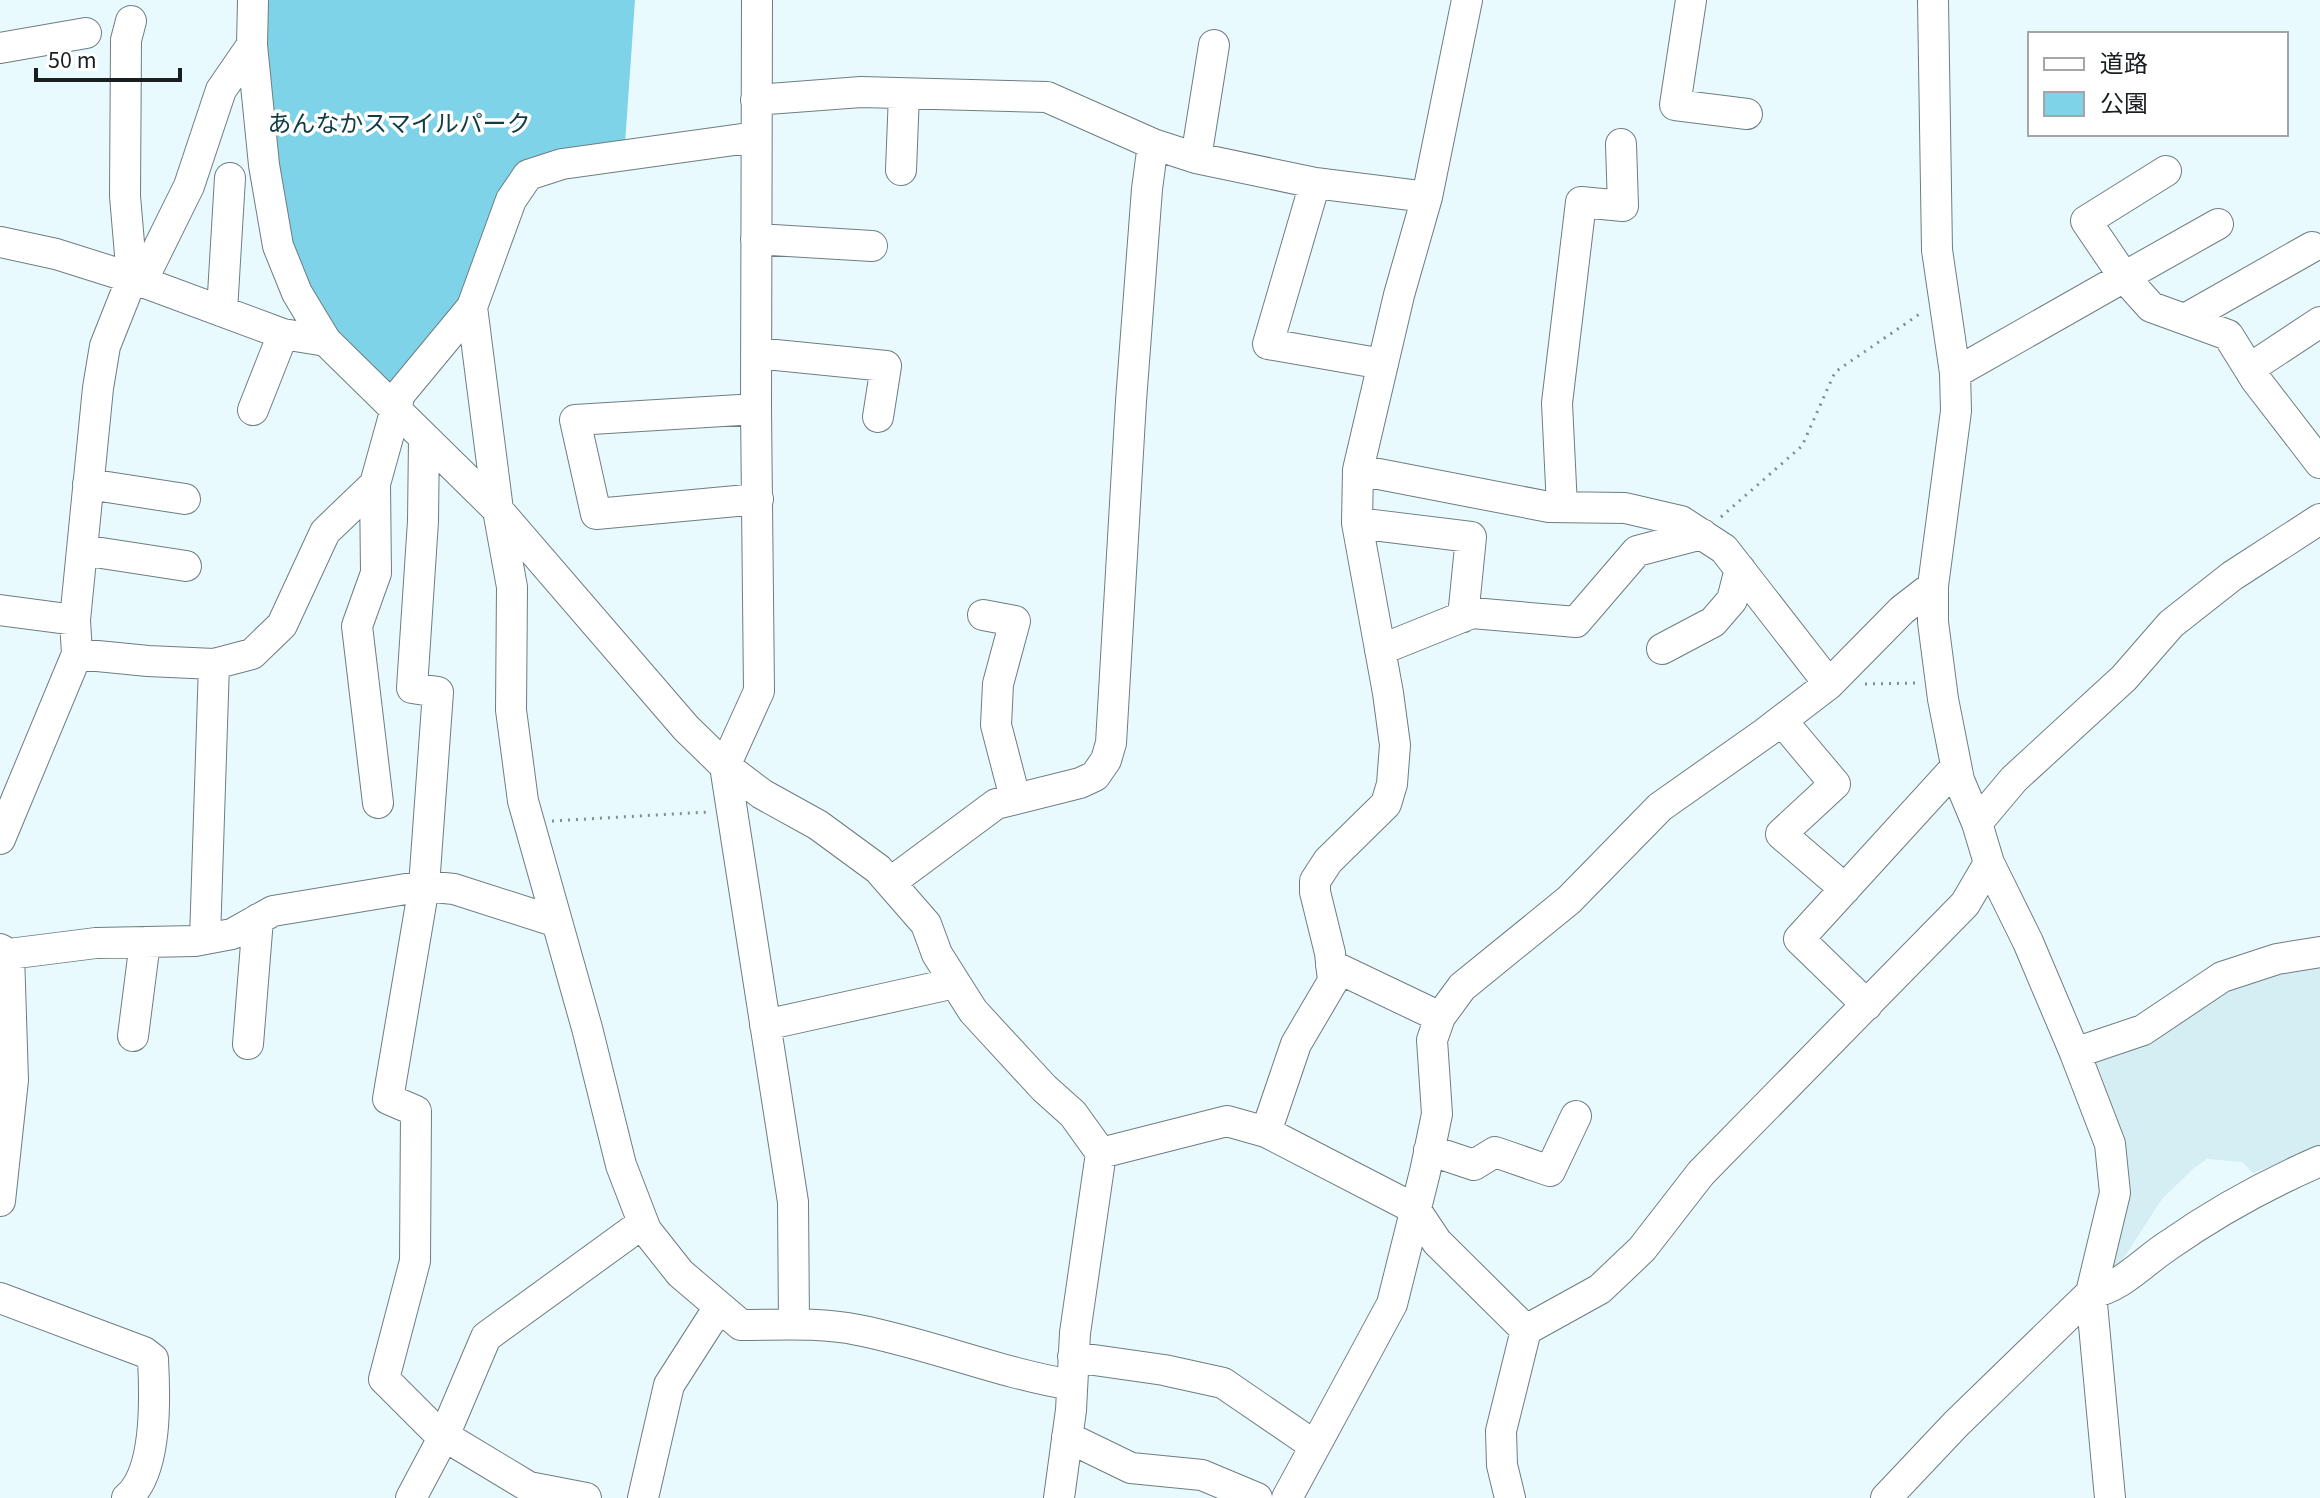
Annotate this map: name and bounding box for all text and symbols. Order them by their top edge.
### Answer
scale bar [36,32,180,82]
legend [2028,32,2288,136]
text: 50 m [48,43,97,78]
text: 道路 [2100,47,2148,82]
text: 公園 [2100,87,2148,122]
park label: あんなかスマイルパーク [267,107,531,142]

